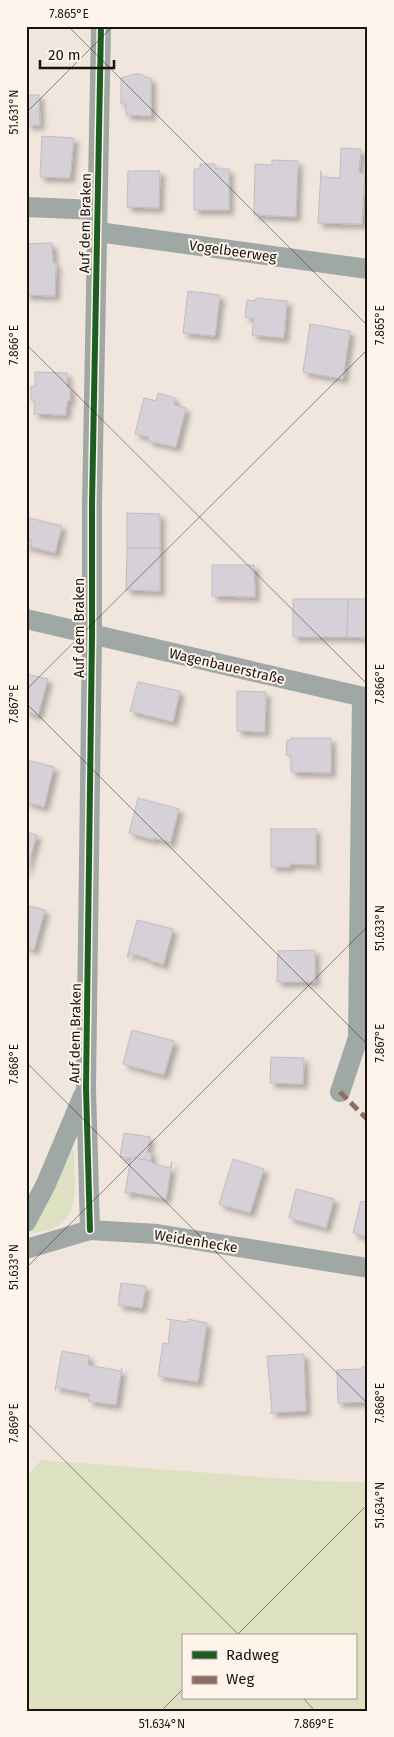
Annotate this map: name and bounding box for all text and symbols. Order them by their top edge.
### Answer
text: 7.865°E [49,7,89,21]
scale bar [40,38,114,70]
text: 20 m [48,46,81,64]
text: 51.631°N [7,90,21,135]
street label: Auf dem Braken [76,173,95,273]
street label: Vogelbeerweg [188,237,279,266]
text: 7.865°E [373,305,387,345]
text: 7.866°E [7,325,21,365]
street label: Auf dem Braken [71,578,88,678]
street label: Wagenbauerstraße [167,645,286,688]
text: 7.866°E [373,664,387,704]
text: 7.867°E [7,684,21,724]
text: 51.633°N [373,905,387,951]
street label: Auf dem Braken [66,983,85,1083]
text: 7.867°E [373,1023,387,1063]
text: 7.868°E [7,1044,21,1084]
street label: Weidenhecke [153,1226,239,1256]
text: 51.633°N [7,1244,21,1290]
text: 7.868°E [373,1383,387,1423]
text: 7.869°E [7,1403,21,1443]
text: 51.634°N [373,1482,387,1528]
legend [182,1634,356,1700]
text: Radweg [226,1646,279,1664]
text: Weg [226,1670,254,1688]
text: 51.634°N [139,1717,185,1731]
text: 7.869°E [294,1717,334,1731]

